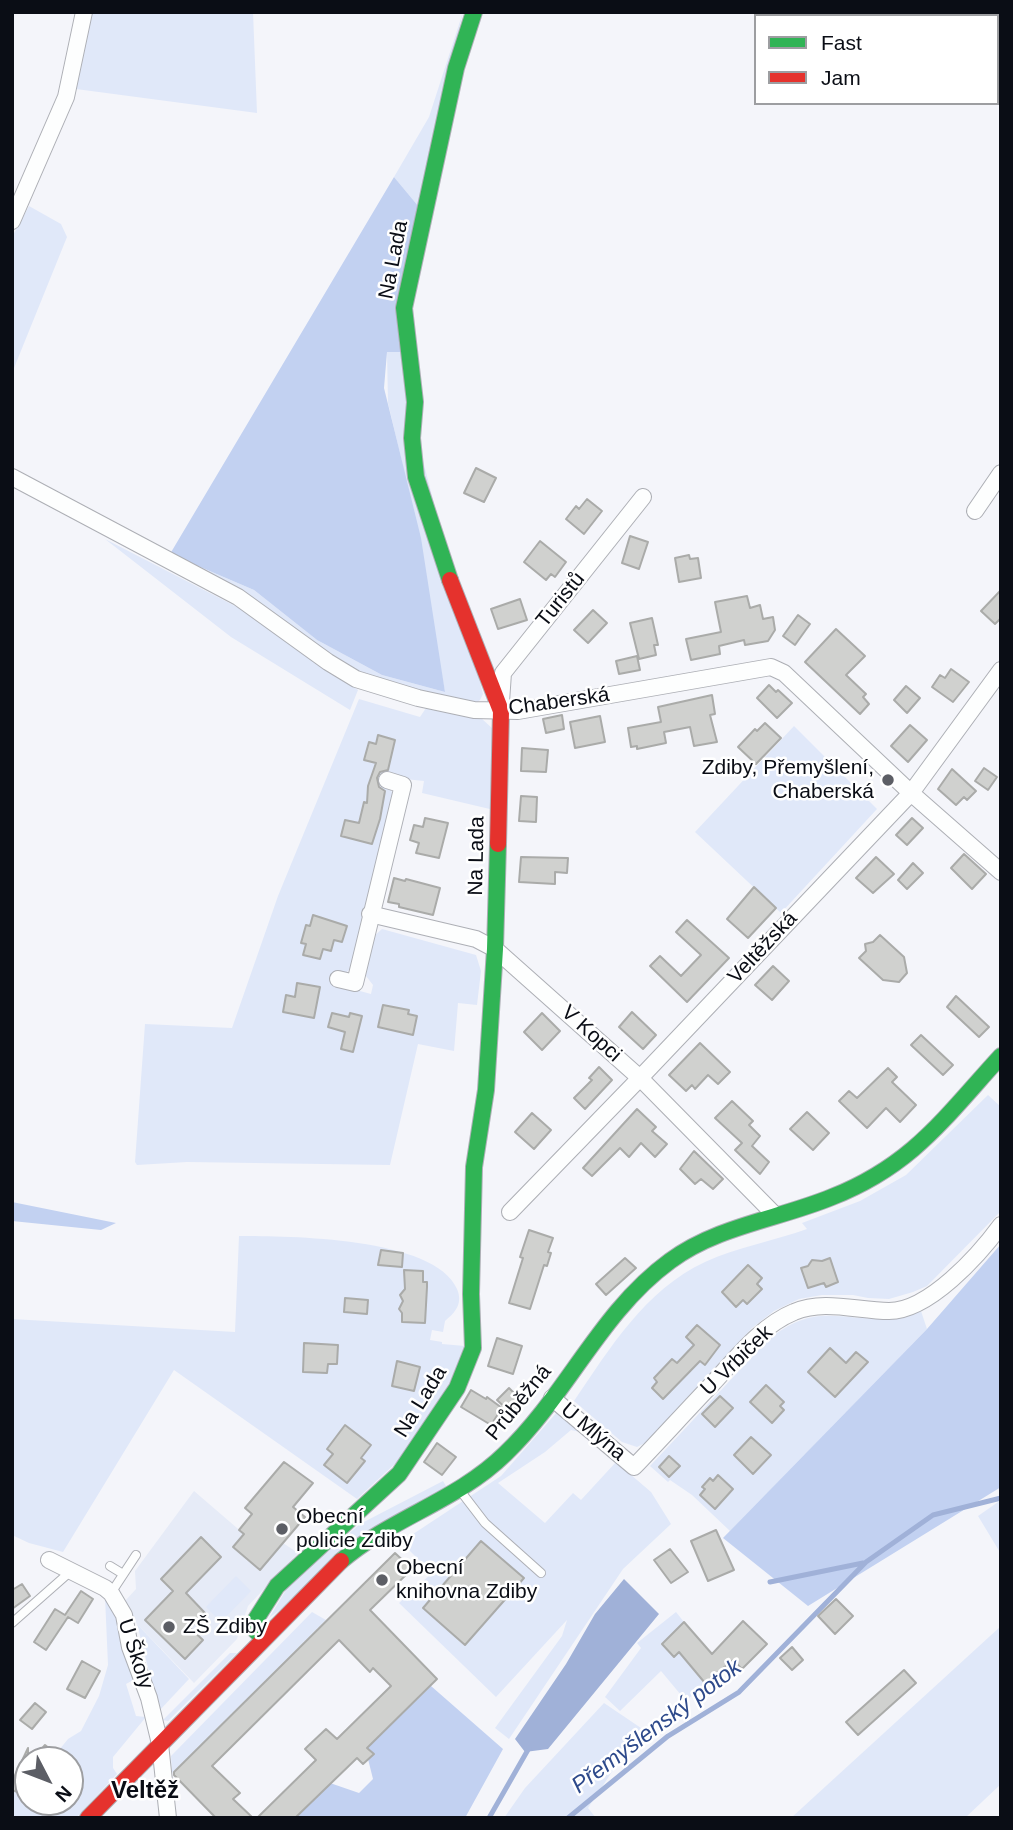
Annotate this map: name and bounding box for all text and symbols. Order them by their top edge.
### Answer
legend [754,14,999,105]
text: Fast [821,31,862,54]
text: Jam [821,66,861,89]
street label: Na Lada [374,219,414,301]
street label: Turistů [531,567,591,633]
street label: Chaberská [507,682,611,722]
place label: Zdiby, Přemyšlení, Chaberská [702,755,874,805]
marker: Zdiby, Přemyšlení, Chaberská [880,772,896,788]
street label: Na Lada [464,816,490,896]
street label: Veltěžská [723,907,803,989]
street label: V Kopci [556,1000,626,1068]
street label: U Vrbiček [696,1321,778,1401]
street label: Průběžná [481,1360,557,1446]
street label: Na Lada [389,1362,453,1442]
street label: U Mlýna [555,1398,631,1466]
place label: Obecní policie Zdiby [296,1504,413,1554]
marker: Obecní policie Zdiby [274,1521,290,1537]
place label: Obecní knihovna Zdiby [396,1555,537,1605]
marker: Obecní knihovna Zdiby [374,1572,390,1588]
place label: ZŠ Zdiby [183,1614,267,1640]
street label: U Školy [112,1616,158,1692]
marker: ZŠ Zdiby [161,1619,177,1635]
water label: Přemyšlenský potok [567,1654,747,1800]
north arrow [14,1746,84,1816]
district label: Veltěž [111,1777,179,1805]
text: N [51,1782,76,1806]

